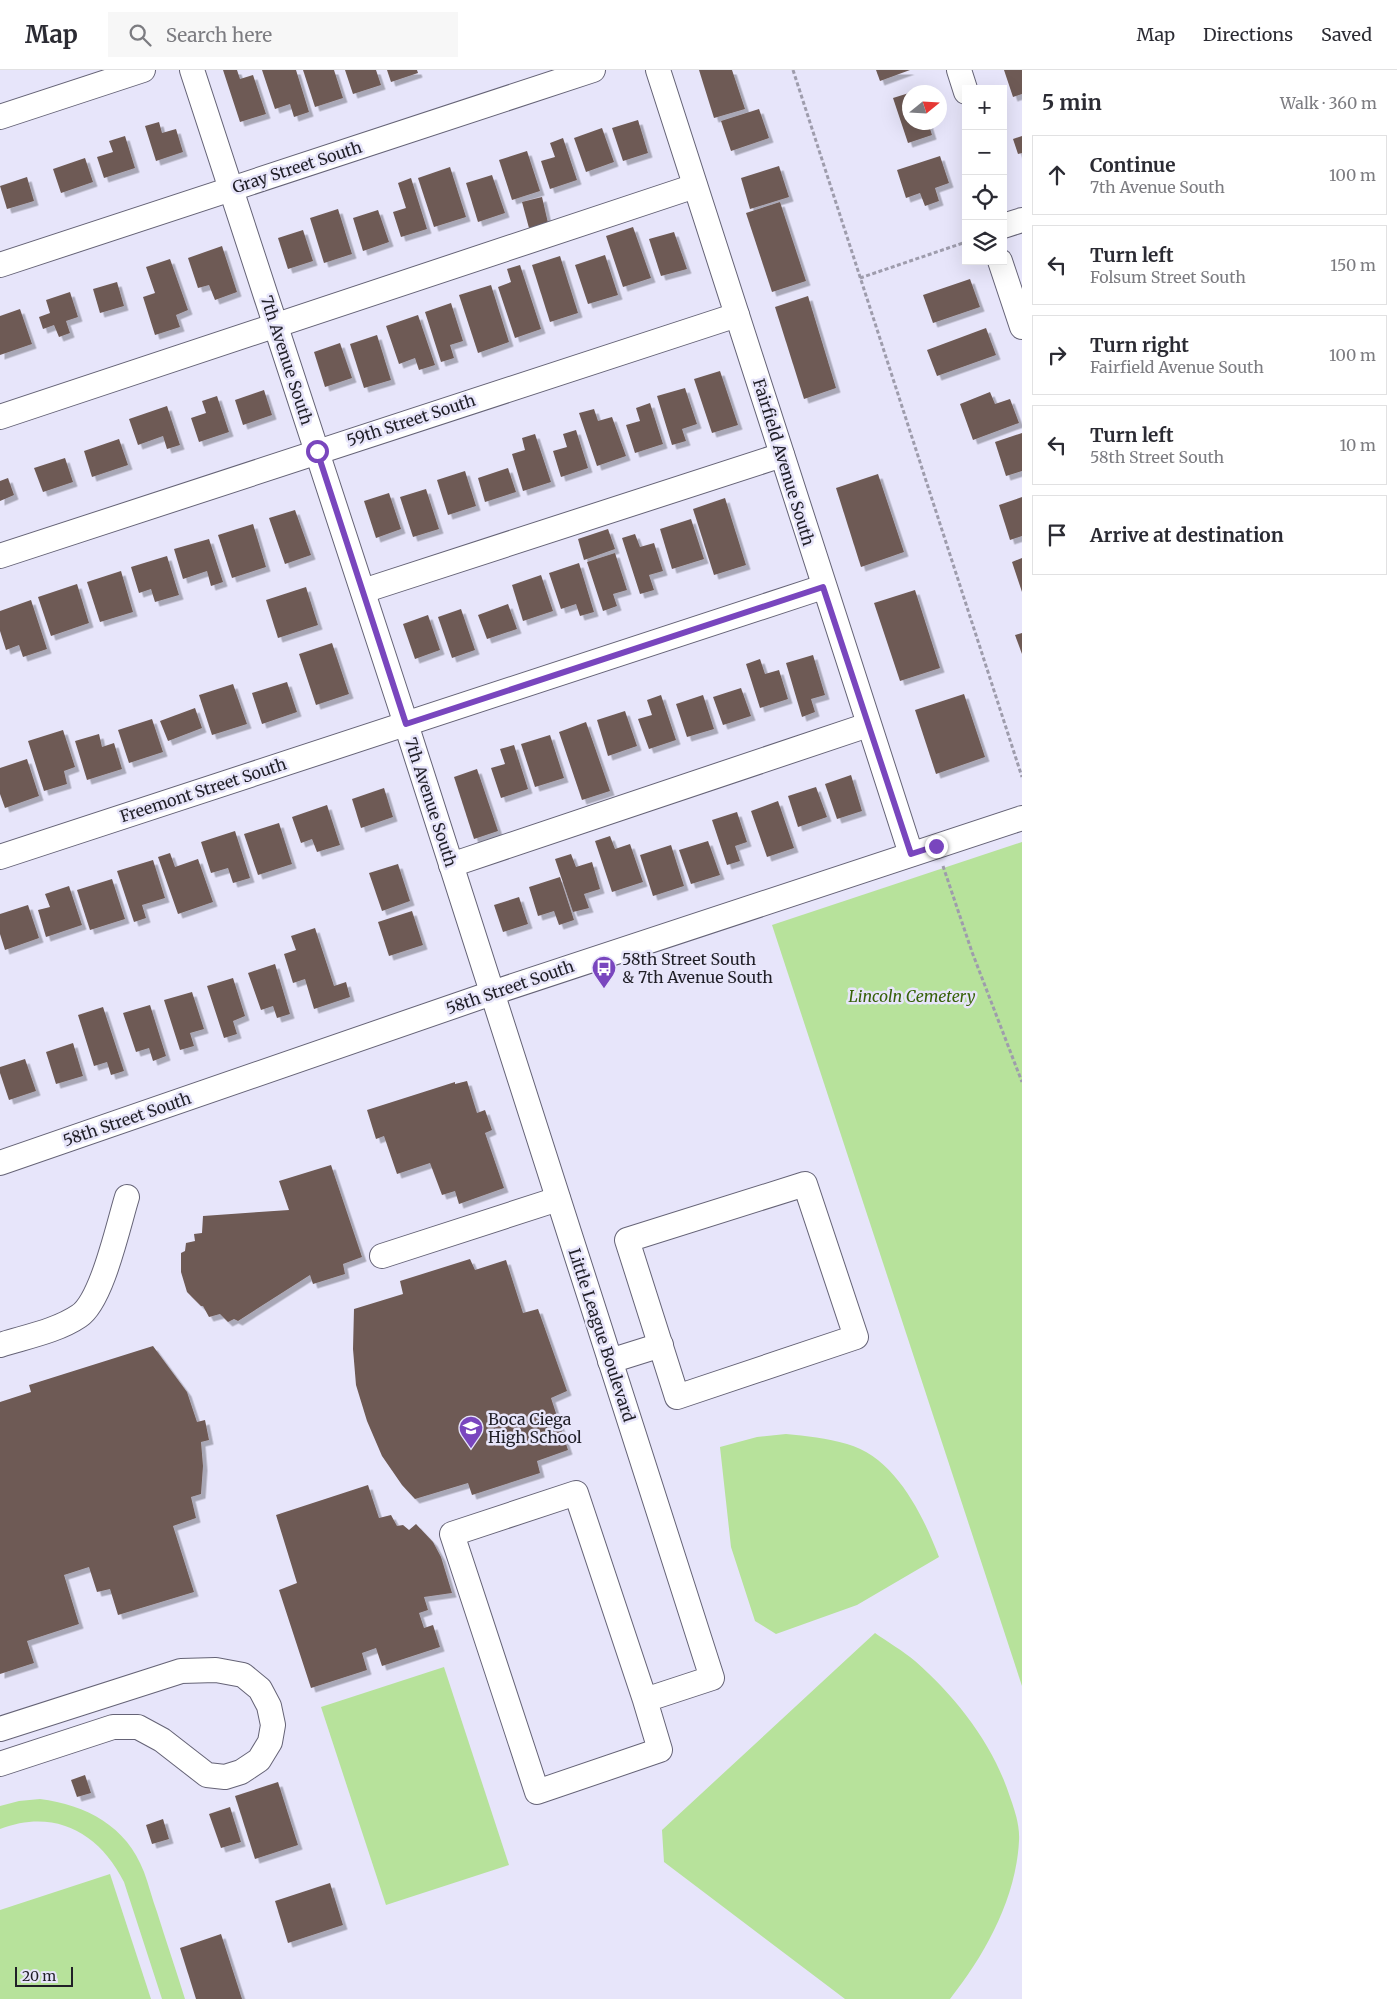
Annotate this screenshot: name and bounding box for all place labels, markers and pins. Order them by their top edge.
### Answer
place label: 58th Street South & 7th Avenue South [622,949,773,987]
bus stop icon: 58th Street South & 7th Avenue South [591,955,617,989]
place label: Boca Ciega High School [488,1409,582,1447]
school or university icon: Boca Ciega High School [458,1415,484,1449]

